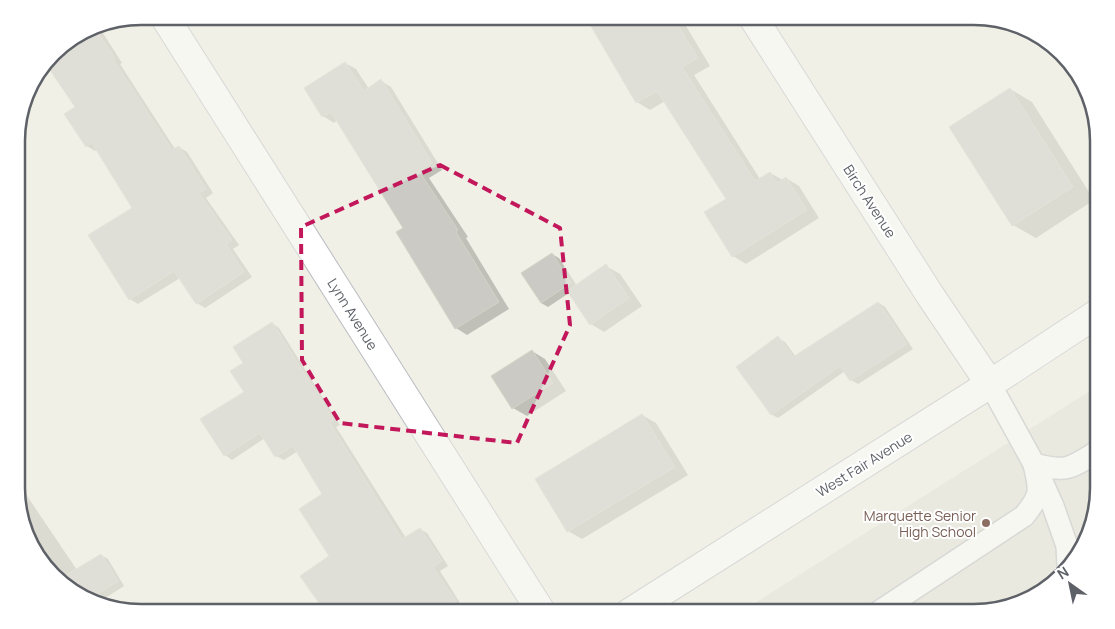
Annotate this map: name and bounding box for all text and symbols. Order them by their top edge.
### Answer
street label: Birch Avenue [839,161,901,241]
street label: Lynn Avenue [323,275,383,353]
street label: West Fair Avenue [812,427,916,501]
place label: Marquette Senior High School [864,506,976,541]
marker: Marquette Senior High School [980,517,992,529]
north arrow [1045,559,1095,609]
text: N [1053,562,1072,583]

